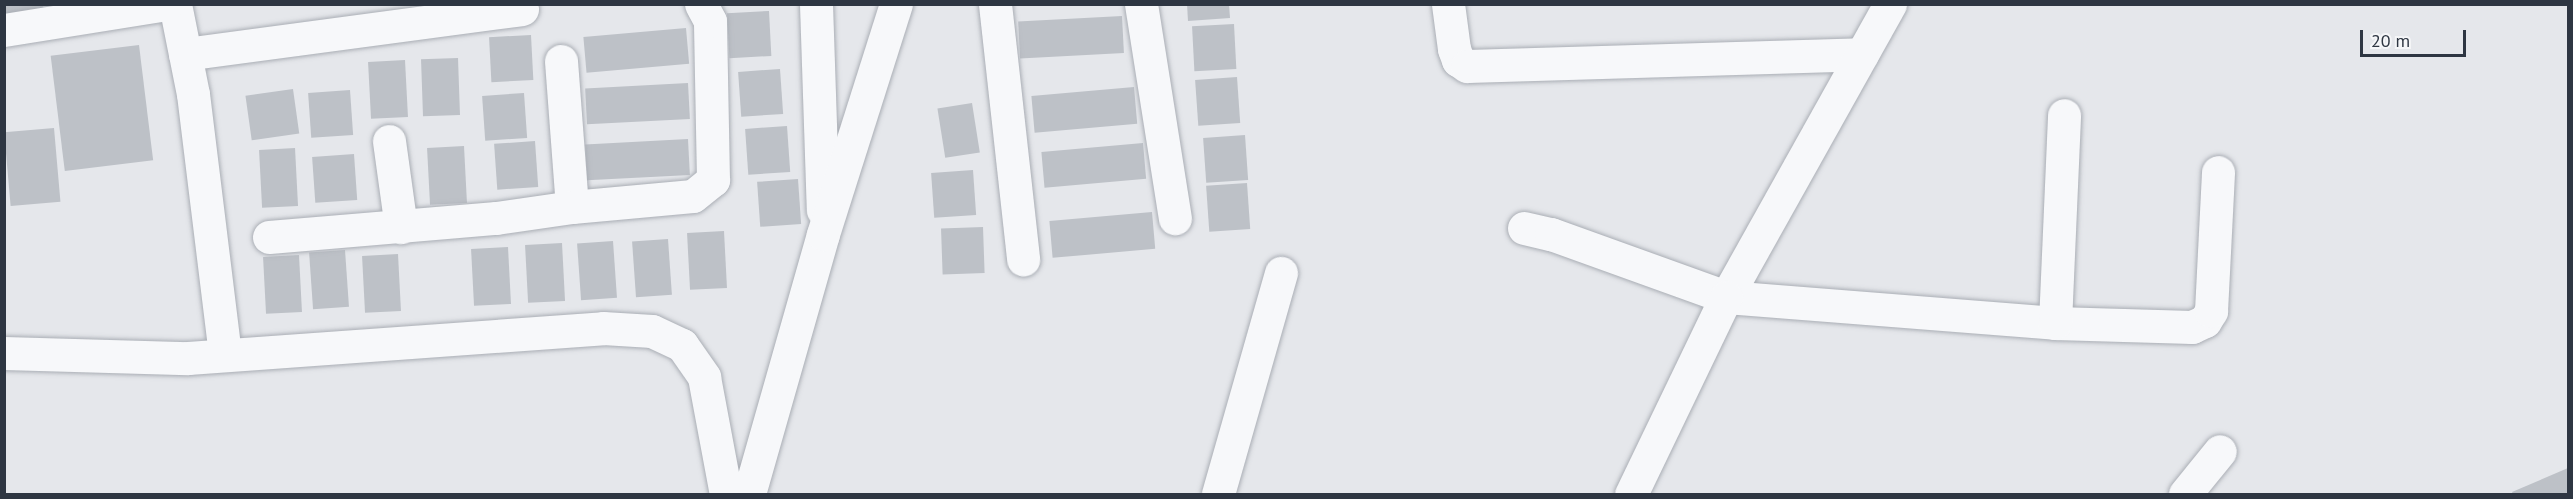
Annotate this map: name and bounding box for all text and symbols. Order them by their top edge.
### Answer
scale bar [2363,18,2470,56]
text: 20 m [2371,29,2410,52]

